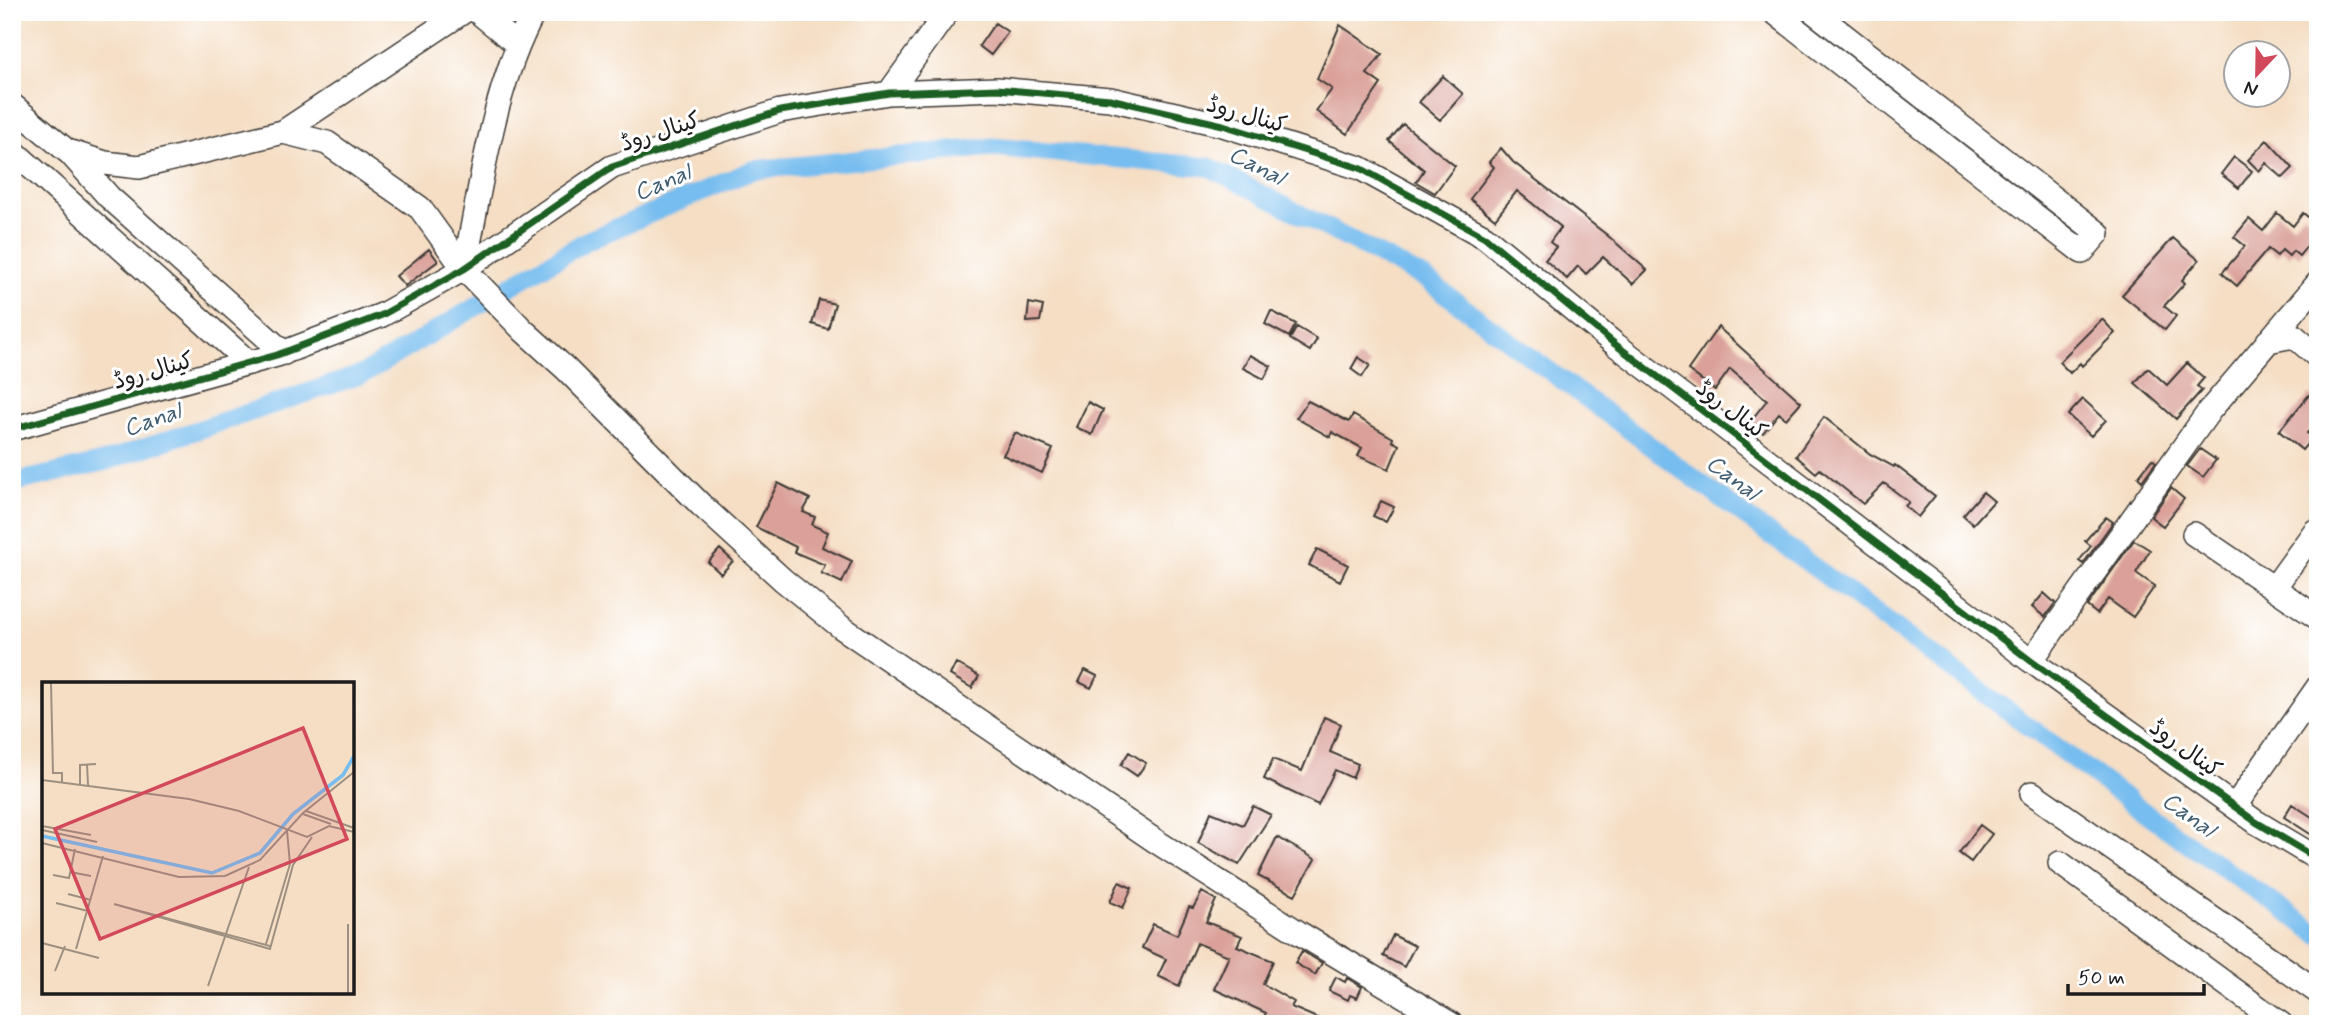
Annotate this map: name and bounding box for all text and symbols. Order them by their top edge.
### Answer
north arrow [2222,38,2292,108]
text: N [2241,74,2262,102]
street label: کینال روڈ [1203,90,1290,142]
street label: کینال روڈ [617,106,704,160]
water label: Canal [1223,139,1292,195]
water label: Canal [629,156,699,209]
street label: کینال روڈ [110,346,197,398]
street label: کینال روڈ [1689,374,1773,447]
water label: Canal [120,395,188,445]
water label: Canal [1699,448,1767,510]
inset map [42,682,354,994]
street label: کینال روڈ [2143,713,2227,786]
water label: Canal [2155,785,2224,847]
scale bar [2068,952,2204,996]
text: 50 m [2078,964,2125,992]

